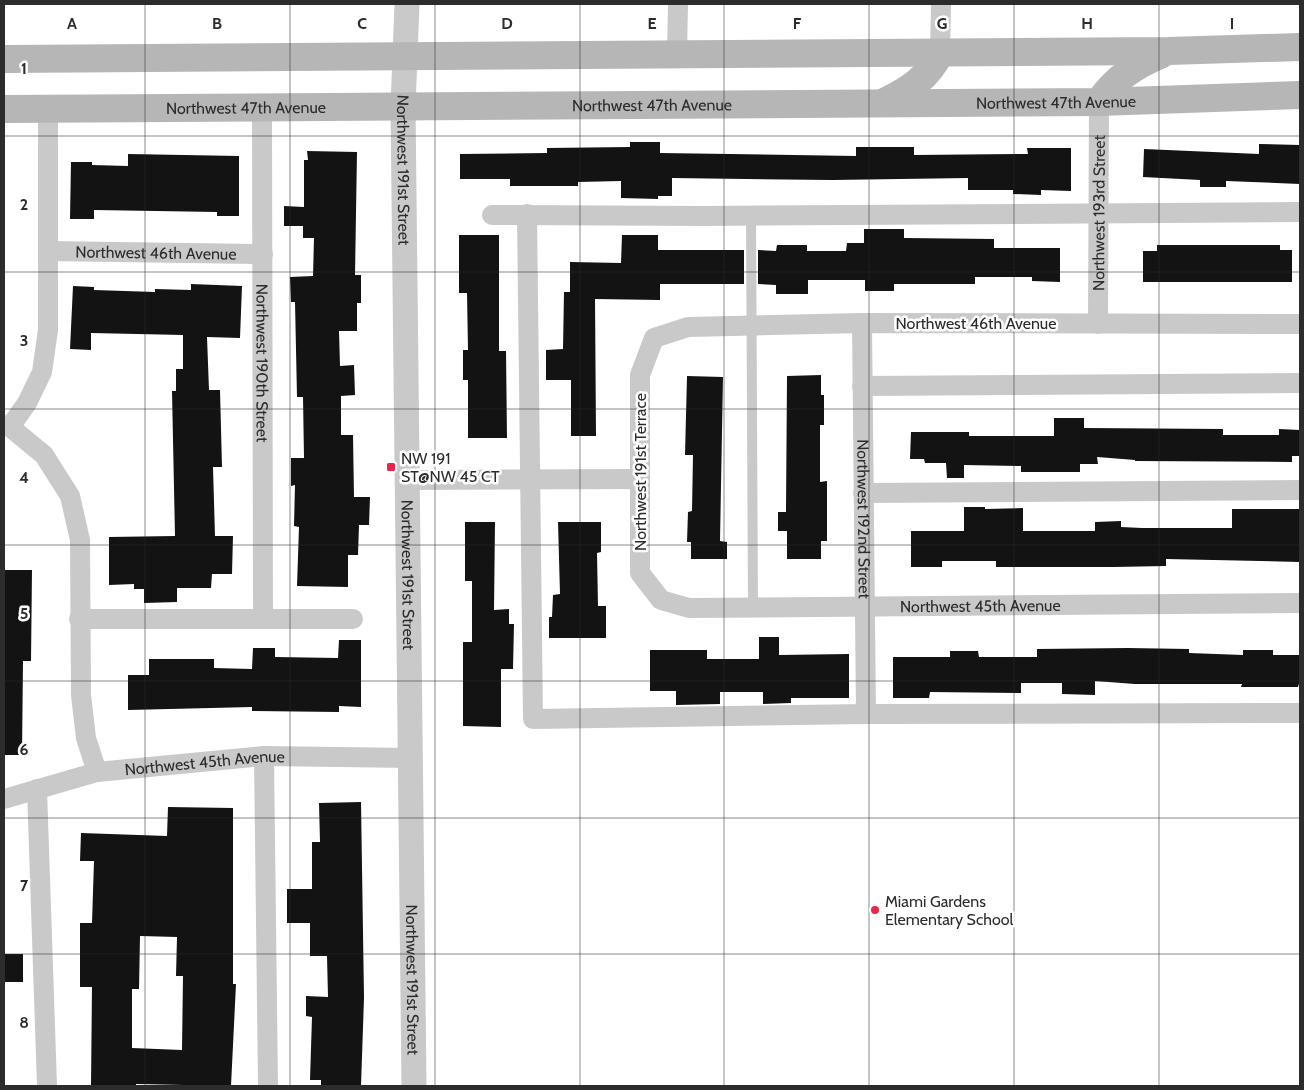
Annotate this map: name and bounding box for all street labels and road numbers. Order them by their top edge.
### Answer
street label: Northwest 47th Avenue [976,92,1136,113]
street label: Northwest 191st Street [393,94,414,246]
street label: Northwest 47th Avenue [572,95,732,115]
street label: Northwest 47th Avenue [166,98,326,118]
street label: Northwest 193rd Street [1089,134,1109,291]
street label: Northwest 46th Avenue [75,242,237,264]
street label: Northwest 190th Street [252,284,272,443]
street label: Northwest 46th Avenue [896,314,1056,333]
street label: Northwest 191st Terrace [631,393,650,551]
street label: Northwest 192nd Street [853,439,874,599]
street label: Northwest 191st Street [397,499,418,651]
street label: Northwest 45th Avenue [900,596,1061,616]
street label: Northwest 45th Avenue [124,747,285,779]
street label: Northwest 191st Street [402,904,423,1056]

